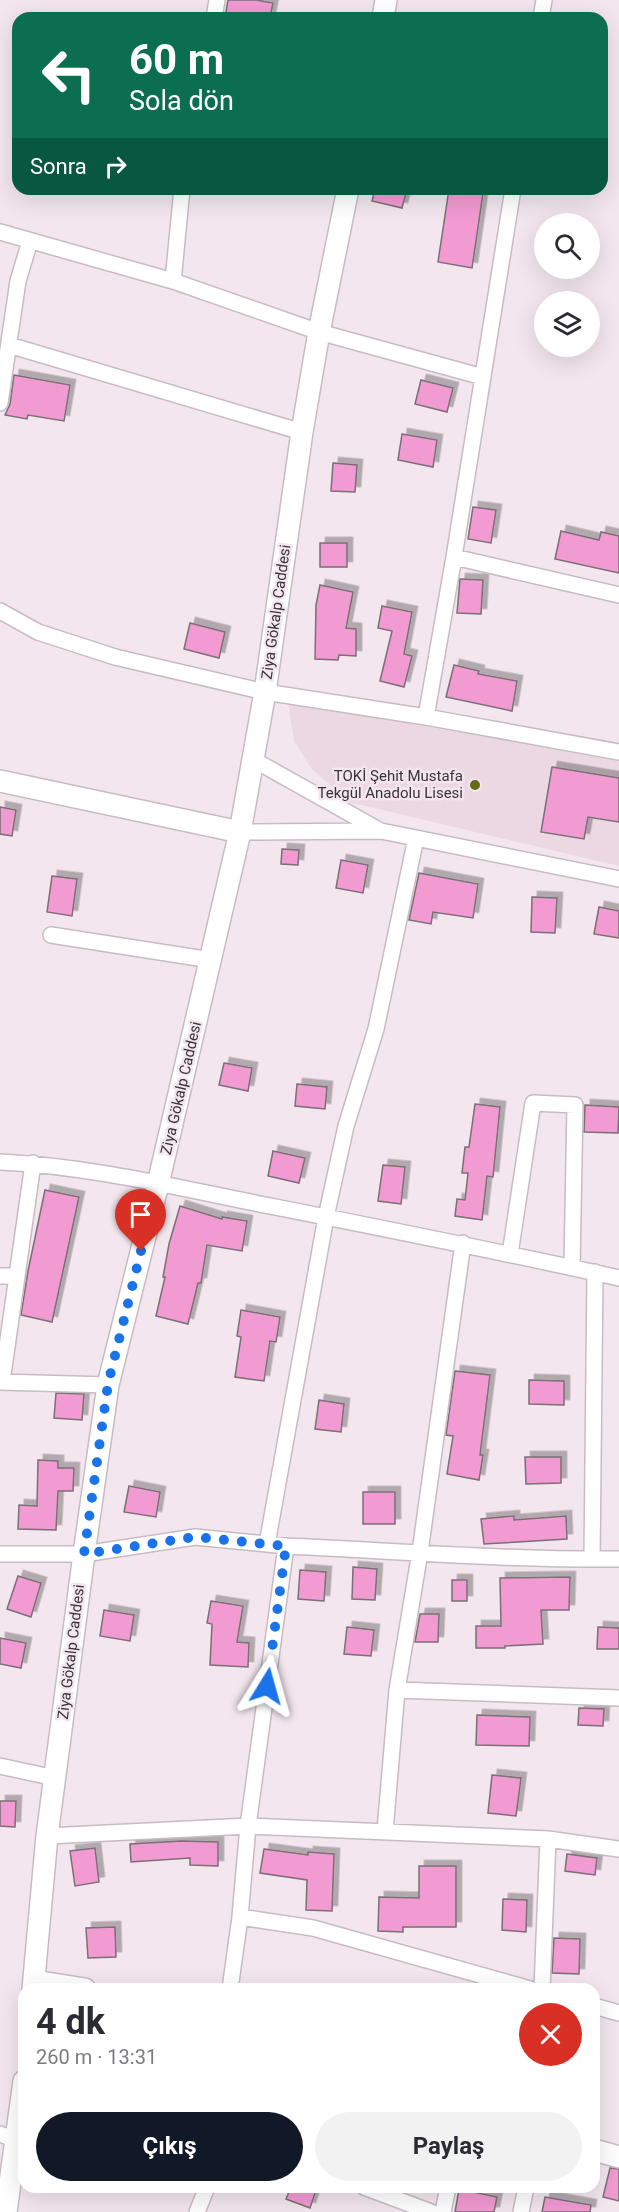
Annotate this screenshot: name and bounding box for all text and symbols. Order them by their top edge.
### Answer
text: 60 m [129,35,224,84]
icon: left [30,36,108,114]
text: Sola dön [129,85,234,117]
icon: right [99,150,132,183]
text: Sonra [30,154,87,179]
map controls [534,213,600,357]
button: search [534,213,600,279]
button: layers [534,291,600,357]
street label: Ziya Gökalp Caddesi [258,543,294,681]
place label: TOKİ Şehit Mustafa Tekgül Anadolu Lisesi [318,767,463,802]
marker: TOKİ Şehit Mustafa Tekgül Anadolu Lisesi [468,778,482,792]
street label: Ziya Gökalp Caddesi [157,1020,205,1156]
pin [115,1189,166,1251]
icon: arrive [124,1198,157,1231]
street label: Ziya Gökalp Caddesi [54,1583,88,1721]
position arrow [235,1654,299,1718]
text: 4 dk [36,2001,105,2043]
button: close [519,2003,582,2066]
text: 260 m · 13:31 [36,2045,157,2069]
button: Çıkış [36,2112,303,2181]
button: Paylaş [315,2112,582,2181]

